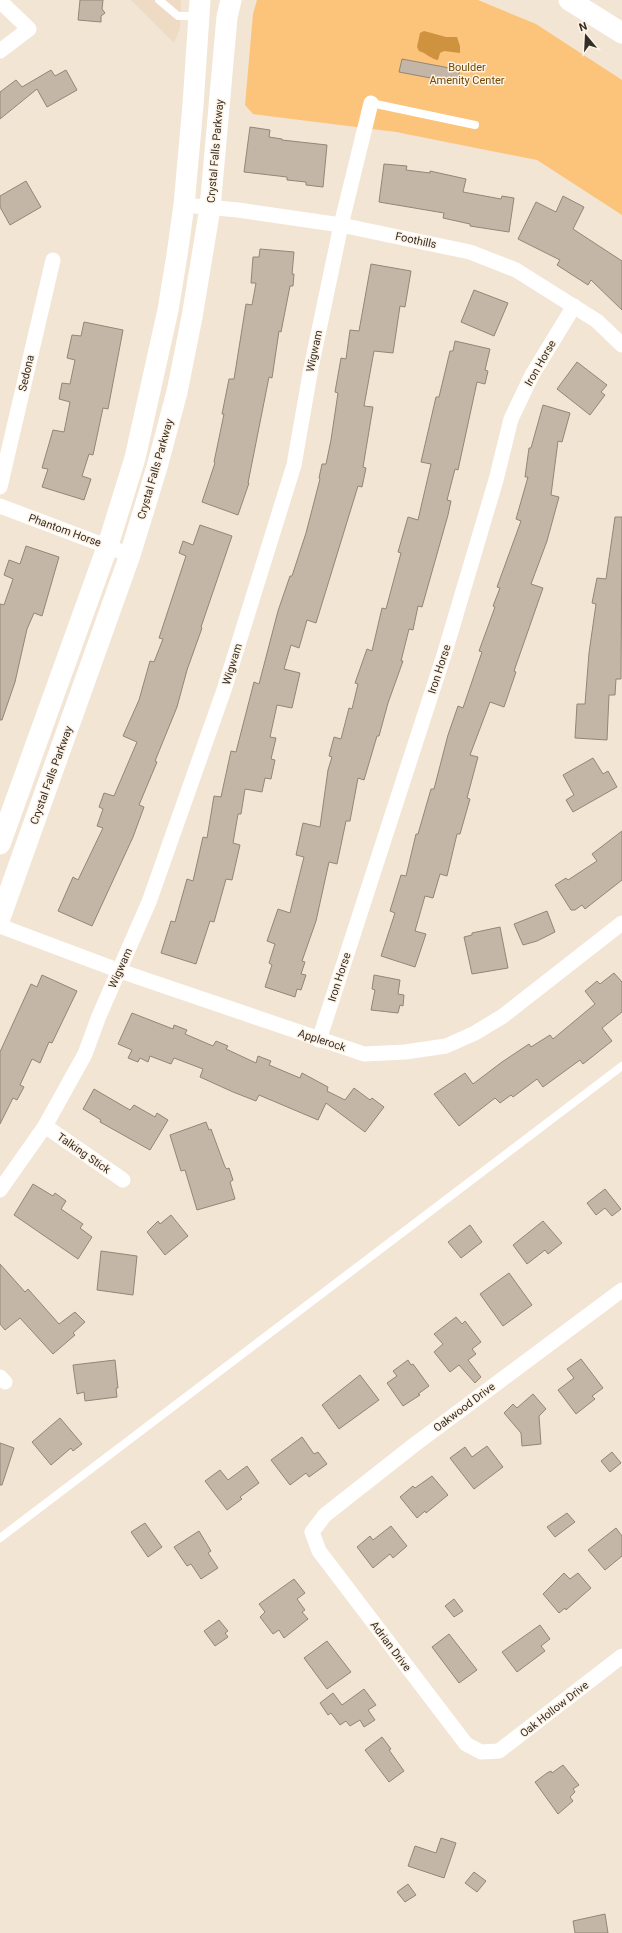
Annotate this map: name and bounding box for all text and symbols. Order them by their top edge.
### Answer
north arrow [566,16,606,56]
text: N [577,20,589,34]
park label: Boulder Amenity Center [429,61,505,87]
street label: Crystal Falls Parkway [204,98,227,203]
street label: Foothills [394,230,438,251]
street label: Wigwam [304,329,325,373]
street label: Iron Horse [522,338,559,389]
street label: Sedona [16,354,37,393]
street label: Crystal Falls Parkway [135,417,176,521]
street label: Phantom Horse [27,511,103,550]
street label: Wigwam [220,642,245,686]
street label: Iron Horse [425,643,454,695]
street label: Crystal Falls Parkway [28,723,76,826]
street label: Wigwam [106,946,135,990]
street label: Iron Horse [325,951,354,1003]
street label: Applerock [296,1027,348,1054]
street label: Talking Stick [55,1130,113,1177]
street label: Oakwood Drive [431,1380,498,1435]
street label: Adrian Drive [368,1619,414,1674]
street label: Oak Hollow Drive [517,1679,591,1740]

